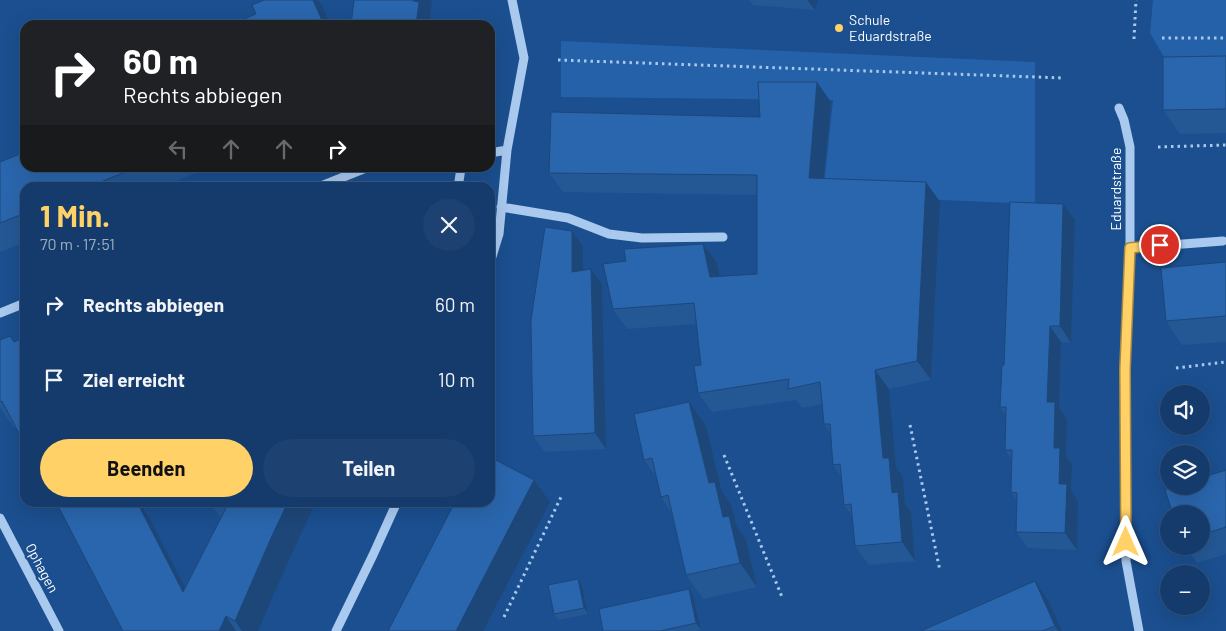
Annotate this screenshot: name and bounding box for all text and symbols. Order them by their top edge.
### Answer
place label: Schule Eduardstraße [849,11,932,44]
marker: Schule Eduardstraße [833,22,845,34]
text: 60 m [123,39,198,81]
icon: right [40,40,105,105]
text: Rechts abbiegen [123,81,282,107]
icon: left [164,135,192,163]
icon: ahead [217,135,245,163]
icon: ahead [270,135,298,163]
icon: right [323,135,351,163]
street label: Eduardstraße [1107,148,1124,230]
text: 1 Min. [40,197,110,233]
button: close [423,199,475,251]
pin [1139,224,1181,266]
icon: arrive [1146,231,1174,259]
text: 70 m · 17:51 [40,234,115,253]
icon: right [40,291,68,319]
text: Rechts abbiegen [83,293,224,316]
text: 60 m [435,293,475,316]
icon: arrive [40,366,68,394]
text: Ziel erreicht [83,368,185,391]
text: 10 m [438,368,475,391]
map controls [1160,385,1210,615]
button: sound [1160,385,1210,435]
button: Beenden [40,439,253,497]
button: Teilen [263,439,475,497]
button: layers [1160,445,1210,495]
button: + [1160,505,1210,555]
position arrow [1099,515,1151,567]
street label: Ophagen [22,540,63,595]
button: − [1160,565,1210,615]

